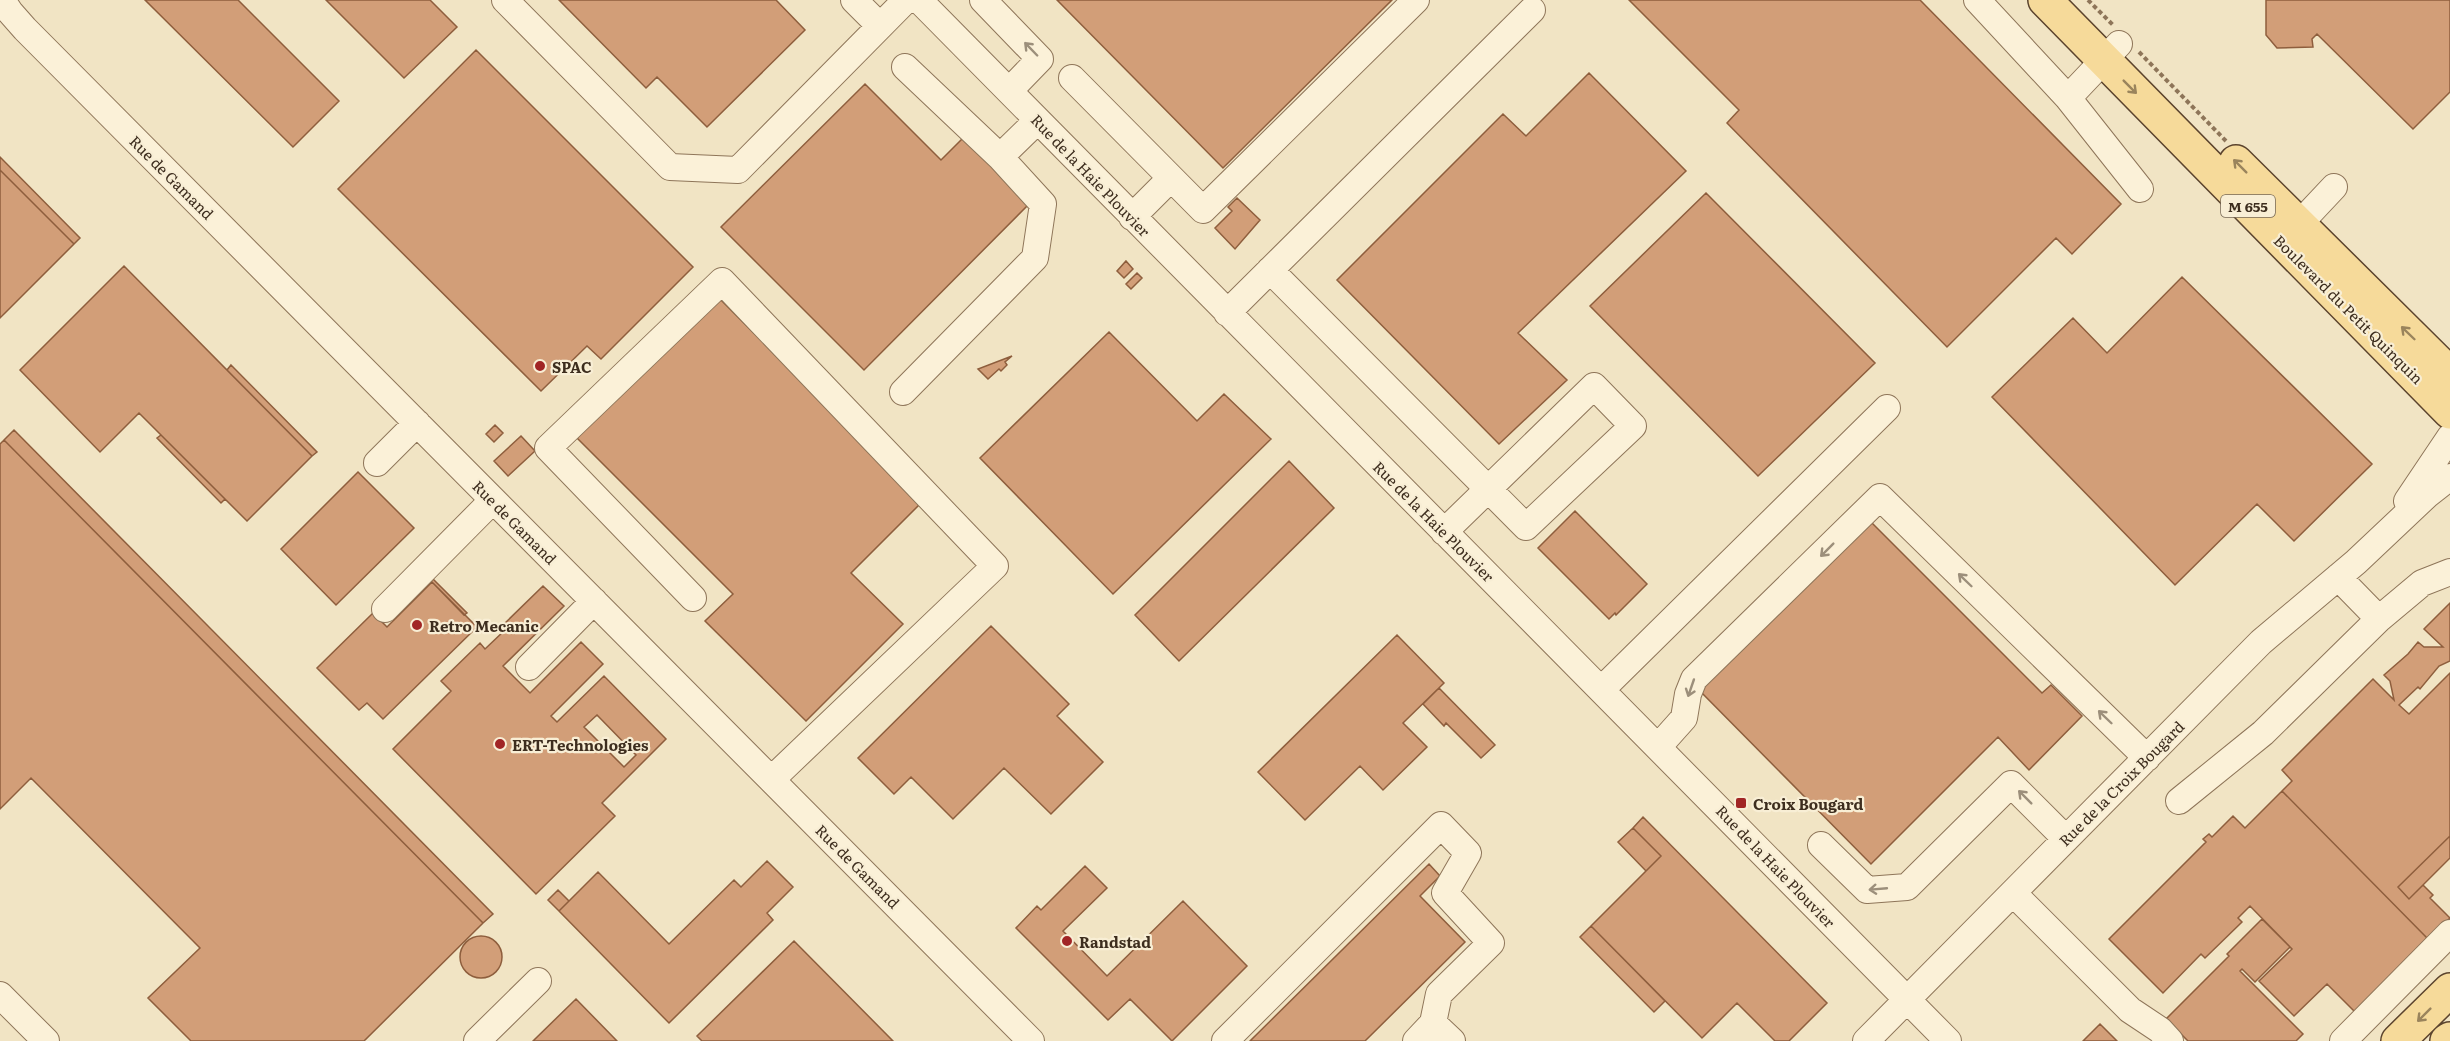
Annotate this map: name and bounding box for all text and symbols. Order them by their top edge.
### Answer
one-way arrow [1024,42,1038,57]
one-way arrow [2123,79,2138,94]
street label: Rue de la Haie Plouvier [1026,108,1156,242]
street label: Rue de Gamand [125,130,219,224]
one-way arrow [2233,159,2248,173]
road number: M 655 [2221,195,2275,217]
street label: Boulevard du Petit Quinquin [2269,229,2429,389]
one-way arrow [2401,326,2416,341]
place label: SPAC [552,355,592,378]
marker: SPAC [533,359,547,373]
street label: Rue de la Haie Plouvier [1368,455,1500,587]
street label: Rue de Gamand [468,475,562,569]
one-way arrow [1819,543,1834,557]
one-way arrow [1958,573,1973,588]
place label: Retro Mecanic [429,614,539,637]
marker: Retro Mecanic [410,618,424,632]
one-way arrow [1684,678,1695,697]
one-way arrow [2097,709,2112,724]
street label: Rue de la Croix Bougard [2053,715,2189,851]
place label: ERT-Technologies [512,733,649,756]
marker: ERT-Technologies [493,737,507,751]
one-way arrow [2017,790,2032,805]
place label: Croix Bougard [1753,792,1864,815]
marker: Croix Bougard [1734,796,1748,810]
street label: Rue de la Haie Plouvier [1711,799,1841,933]
street label: Rue de Gamand [811,819,905,913]
one-way arrow [1869,884,1888,895]
place label: Randstad [1079,930,1151,953]
marker: Randstad [1060,934,1074,948]
one-way arrow [2417,1008,2432,1023]

